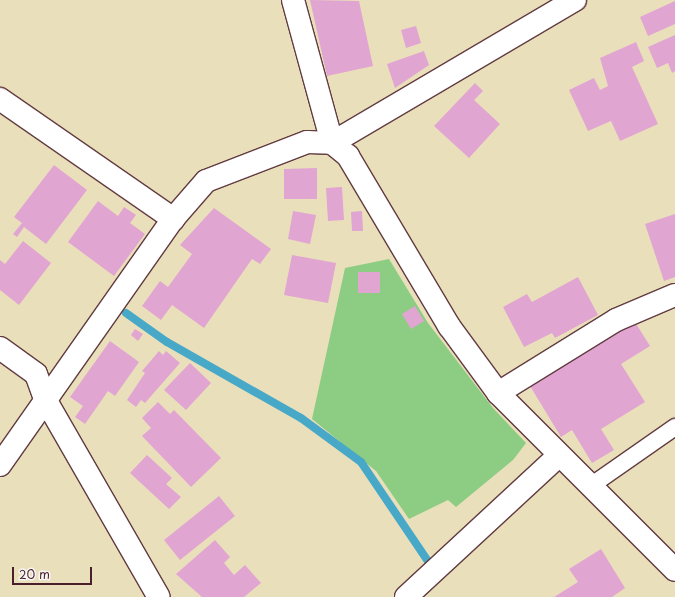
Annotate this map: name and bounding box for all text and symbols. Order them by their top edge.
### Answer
scale bar [14,559,94,585]
text: 20 m [19,565,50,583]

